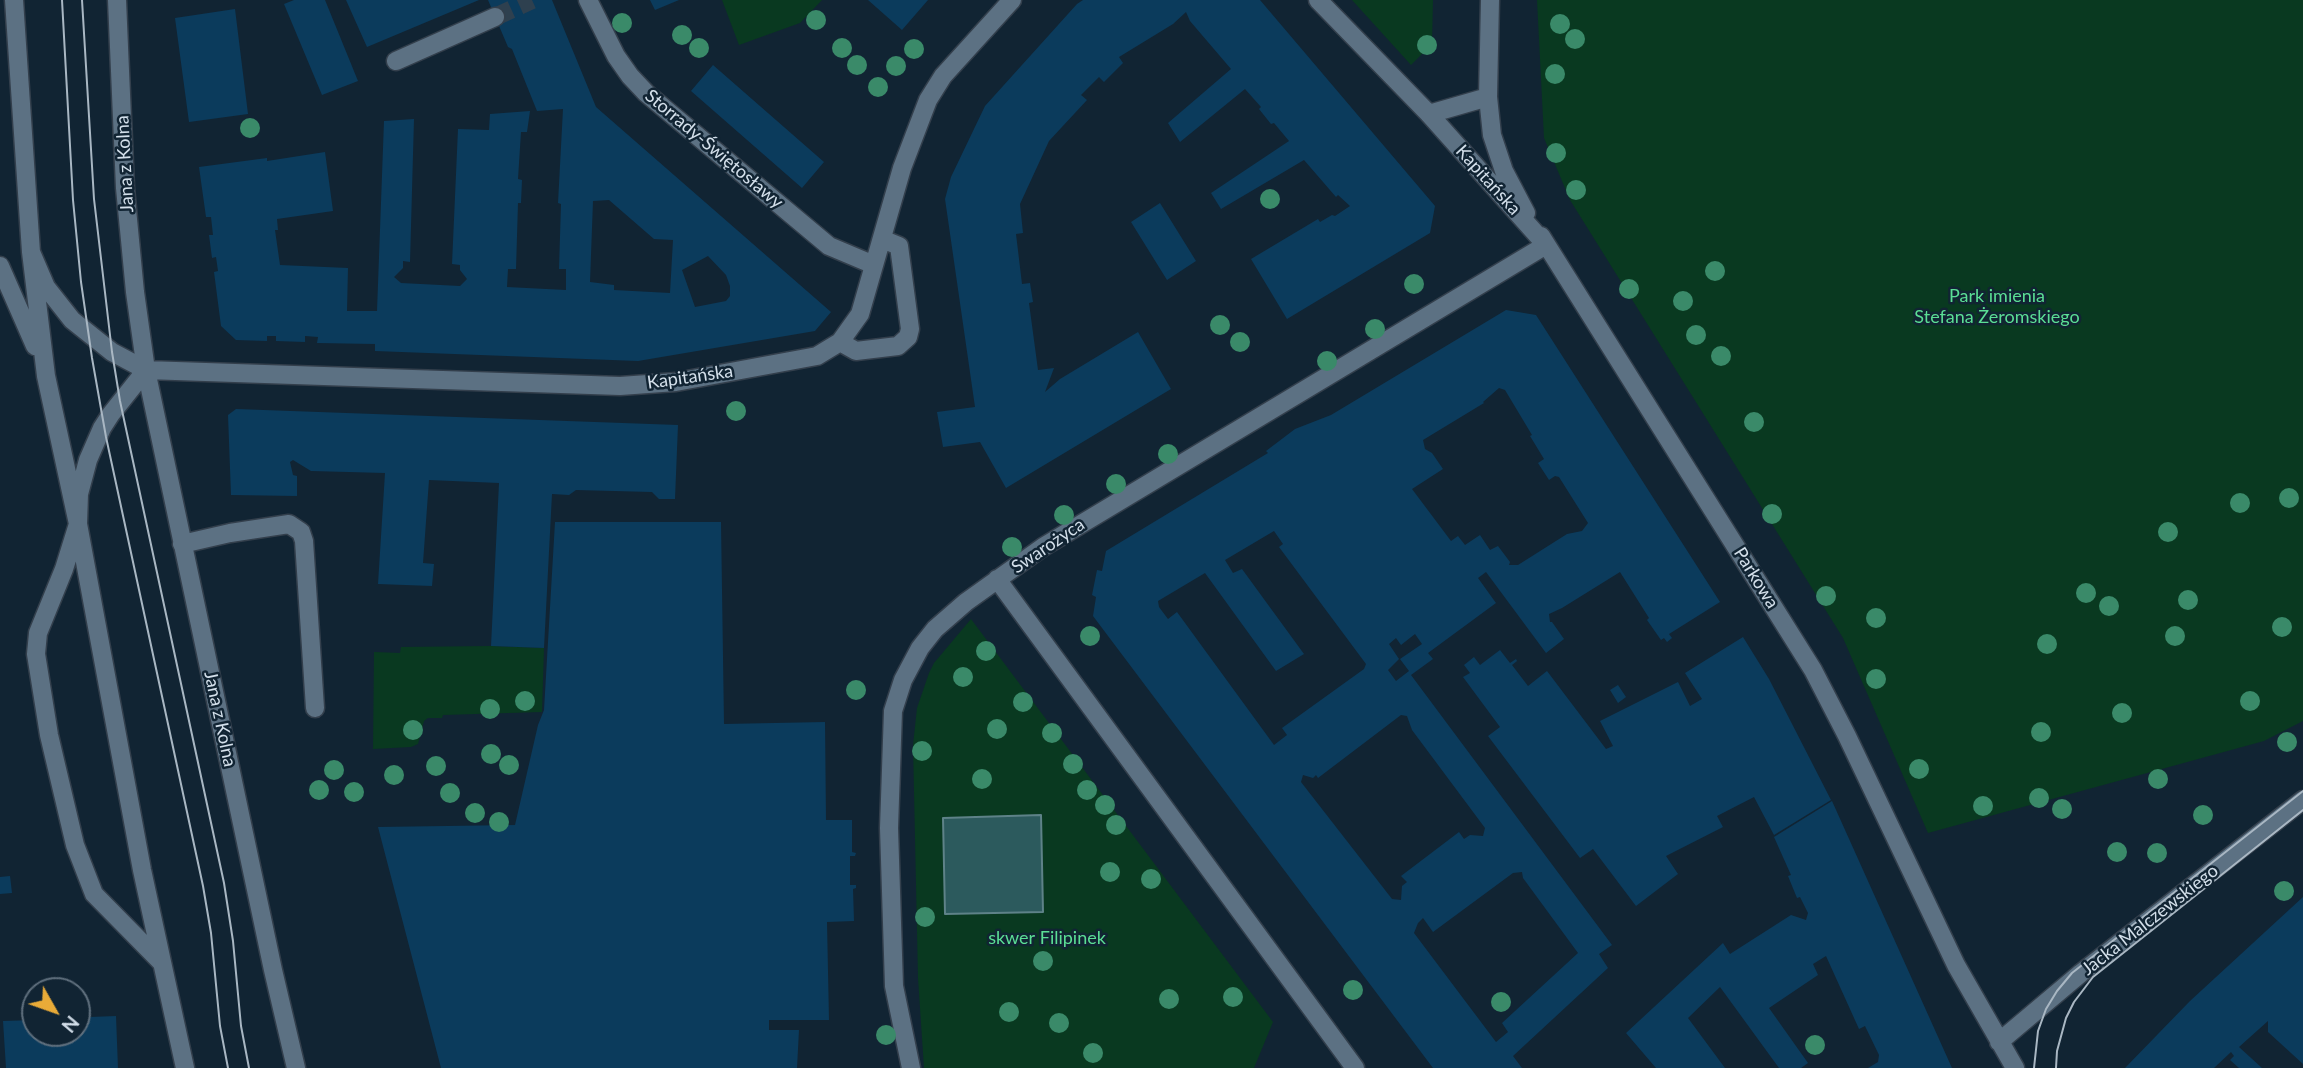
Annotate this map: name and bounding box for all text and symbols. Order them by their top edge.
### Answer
street label: Storrady-Świętosławy [641,85,787,213]
street label: Jana z Kolna [112,115,138,213]
street label: Kapitańska [1451,141,1525,219]
park label: Park imienia Stefana Żeromskiego [1914,285,2080,328]
street label: Kapitańska [646,360,734,394]
street label: Swarożyca [1007,514,1089,578]
street label: Parkowa [1729,544,1783,612]
street label: Jana z Kolna [199,669,241,769]
street label: Jacka Malczewskiego [2077,860,2223,980]
park label: skwer Filipinek [988,927,1106,949]
north arrow [21,977,91,1047]
text: N [57,1012,84,1038]

